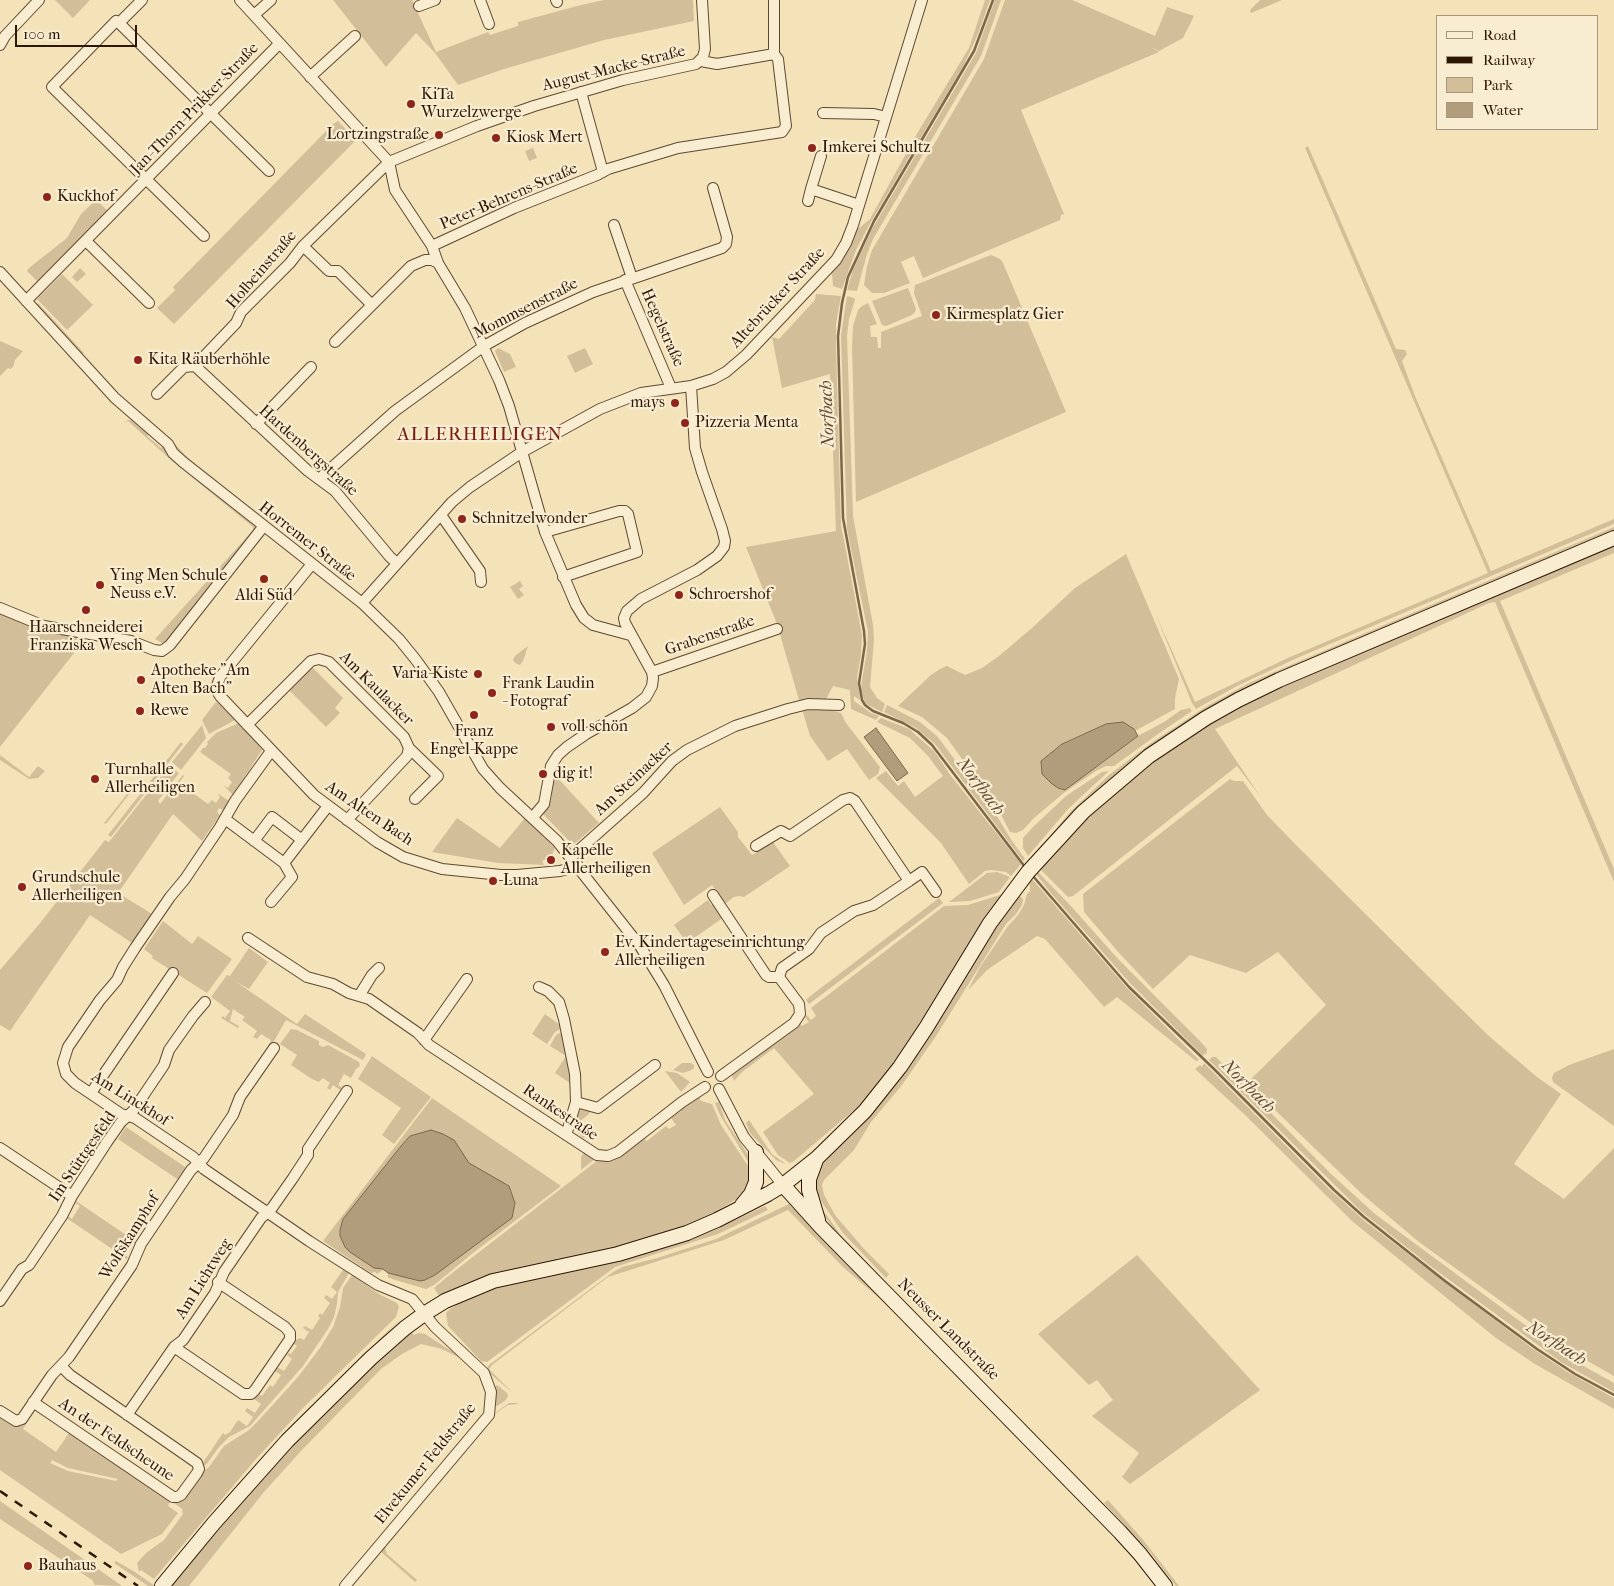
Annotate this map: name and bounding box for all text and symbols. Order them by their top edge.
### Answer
scale bar [18,15,140,47]
legend [1436,15,1599,130]
text: 100 m [23,25,61,43]
text: Road [1483,26,1516,44]
street label: Jan-Thorn-Prikker-Straße [127,39,263,179]
street label: August-Macke-Straße [540,42,688,96]
text: Railway [1483,51,1535,69]
text: Park [1483,76,1513,94]
place label: KiTa Wurzelzwerge [421,85,521,123]
marker: KiTa Wurzelzwerge [405,98,417,110]
text: Water [1483,101,1523,119]
place label: Lortzingstraße [327,125,429,145]
place label: Kiosk Mert [506,128,583,148]
marker: Lortzingstraße [433,129,445,141]
marker: Kiosk Mert [490,132,502,144]
place label: Imkerei Schultz [822,138,930,158]
marker: Imkerei Schultz [806,142,818,154]
street label: Peter-Behrens-Straße [437,159,581,235]
place label: Kuckhof [57,187,115,207]
marker: Kuckhof [41,191,53,203]
street label: Holbeinstraße [223,227,301,313]
street label: Altebrücker Straße [726,244,830,352]
street label: Mommsenstraße [471,274,581,344]
street label: Hegelstraße [636,286,688,370]
place label: Kirmesplatz Gier [946,305,1063,325]
marker: Kirmesplatz Gier [930,309,942,321]
place label: Kita Räuberhöhle [148,350,270,370]
marker: Kita Räuberhöhle [132,354,144,366]
water label: Norfbach [816,380,840,448]
place label: mays [630,393,665,413]
marker: mays [669,397,681,409]
street label: Hardenbergstraße [255,402,361,500]
place label: Pizzeria Menta [695,413,798,433]
marker: Pizzeria Menta [679,417,691,429]
district label: ALLERHEILIGEN [396,424,564,446]
street label: Horremer Straße [255,498,359,586]
place label: Schnitzelwonder [472,509,587,529]
marker: Schnitzelwonder [456,513,468,525]
place label: Ying Men Schule Neuss e.V. [110,566,227,604]
marker: Aldi Süd [258,573,270,585]
marker: Ying Men Schule Neuss e.V. [94,579,106,591]
place label: Schroershof [689,585,771,605]
place label: Aldi Süd [235,586,293,606]
marker: Schroershof [673,589,685,601]
marker: Haarschneiderei Franziska Wesch [80,604,92,616]
street label: Grabenstraße [663,612,757,660]
place label: Haarschneiderei Franziska Wesch [29,618,143,656]
street label: Am Kaulacker [335,648,417,730]
place label: Apotheke "Am Alten Bach" [151,661,250,699]
place label: Varia-Kiste [392,664,468,684]
marker: Varia-Kiste [472,668,484,680]
marker: Apotheke "Am Alten Bach" [135,674,147,686]
place label: Frank Laudin - Fotograf [502,674,594,712]
marker: Frank Laudin - Fotograf [486,687,498,699]
place label: Rewe [150,701,189,721]
marker: Rewe [134,705,146,717]
marker: Franz Engel-Kappe [468,709,480,721]
place label: voll schön [561,717,628,737]
marker: voll schön [545,721,557,733]
place label: Franz Engel-Kappe [430,722,518,760]
street label: Am Steinacker [591,738,677,820]
water label: Norfbach [951,754,1009,820]
place label: Turnhalle Allerheiligen [105,760,195,798]
place label: dig it! [553,764,593,784]
marker: dig it! [537,768,549,780]
marker: Turnhalle Allerheiligen [89,773,101,785]
street label: Am Alten Bach [321,778,417,850]
place label: Kapelle Allerheiligen [561,841,651,879]
marker: Kapelle Allerheiligen [545,854,557,866]
place label: Grundschule Allerheiligen [32,868,122,906]
place label: Luna [503,871,538,891]
marker: Luna [487,875,499,887]
marker: Grundschule Allerheiligen [16,881,28,893]
place label: Ev. Kindertageseinrichtung Allerheiligen [615,933,805,971]
marker: Ev. Kindertageseinrichtung Allerheiligen [599,946,611,958]
water label: Norfbach [1217,1056,1279,1118]
street label: Am Linckhof [88,1068,172,1130]
street label: Rankestraße [519,1081,601,1145]
street label: Im Stüttgesfeld [46,1108,120,1206]
street label: Wolfskamphof [96,1190,164,1284]
street label: Am Lichtweg [172,1235,236,1323]
street label: Neusser Landstraße [893,1275,1003,1385]
water label: Norfbach [1522,1317,1590,1371]
street label: An der Feldscheune [55,1394,177,1486]
street label: Elvekumer Feldstraße [371,1400,481,1528]
place label: Bauhaus [38,1556,96,1576]
marker: Bauhaus [22,1560,34,1572]

